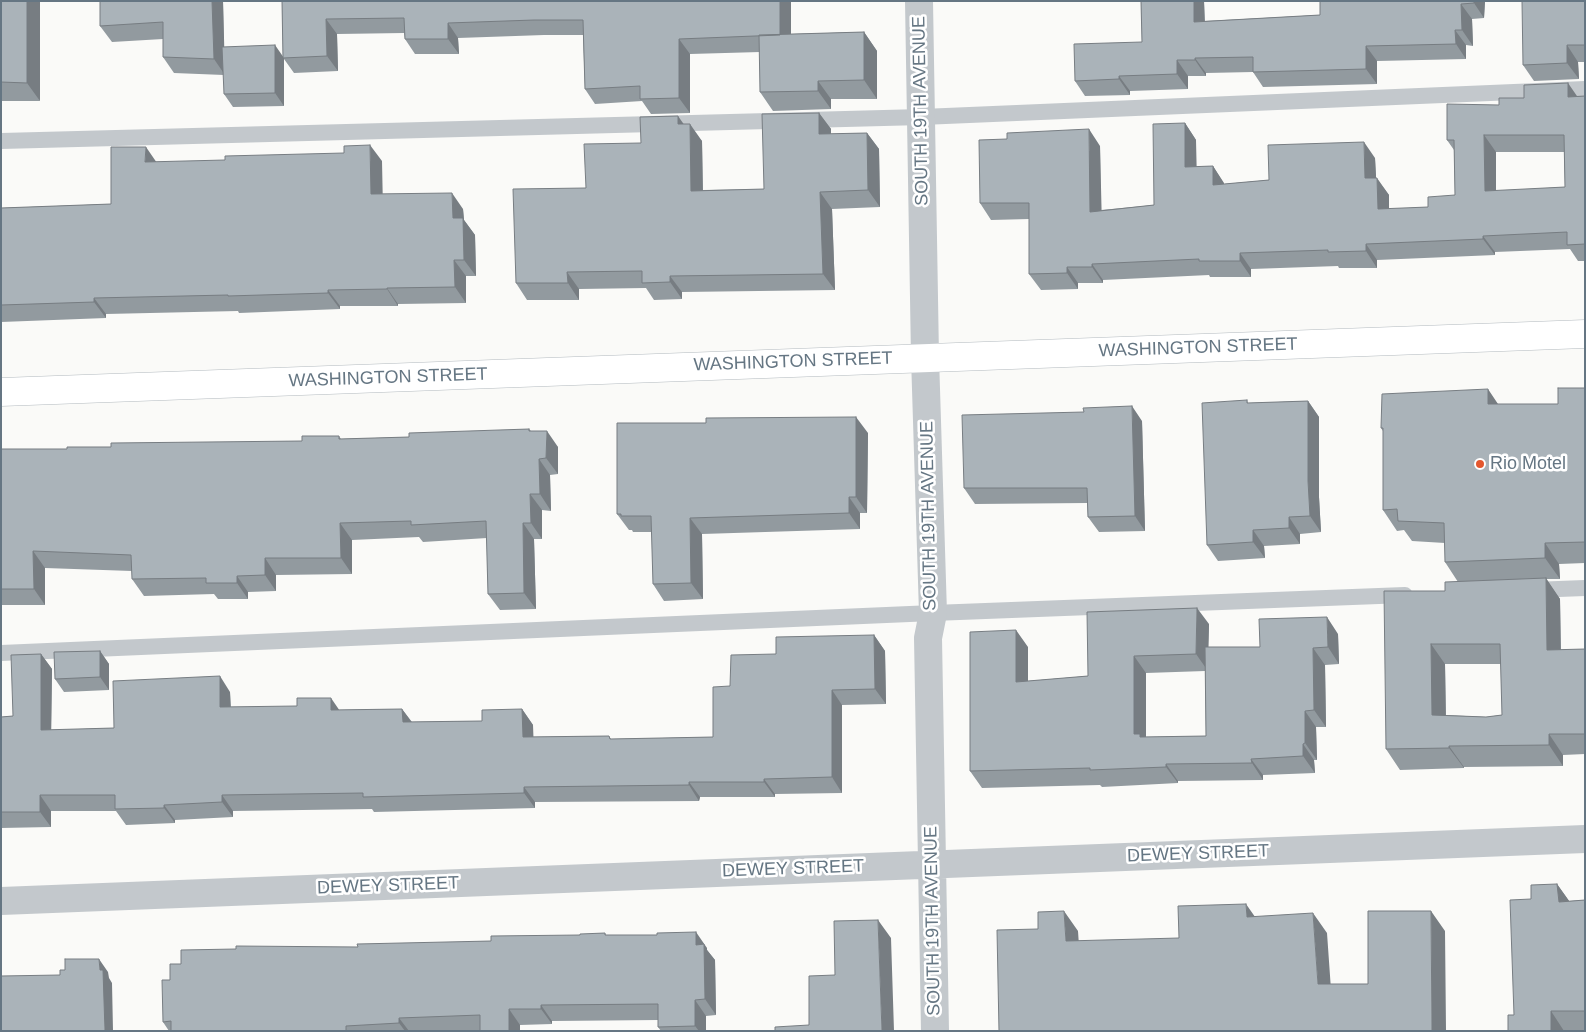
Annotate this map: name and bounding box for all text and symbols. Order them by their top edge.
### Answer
street label: SOUTH 19TH AVENUE [909,16,933,206]
street label: WASHINGTON STREET [1098,334,1298,362]
street label: WASHINGTON STREET [693,348,893,376]
street label: WASHINGTON STREET [288,364,488,392]
street label: SOUTH 19TH AVENUE [917,421,941,611]
place label: Rio Motel [1490,453,1566,475]
marker: Rio Motel [1474,458,1486,470]
street label: SOUTH 19TH AVENUE [921,826,945,1016]
street label: DEWEY STREET [1127,841,1269,867]
street label: DEWEY STREET [722,856,864,882]
street label: DEWEY STREET [317,873,459,899]

